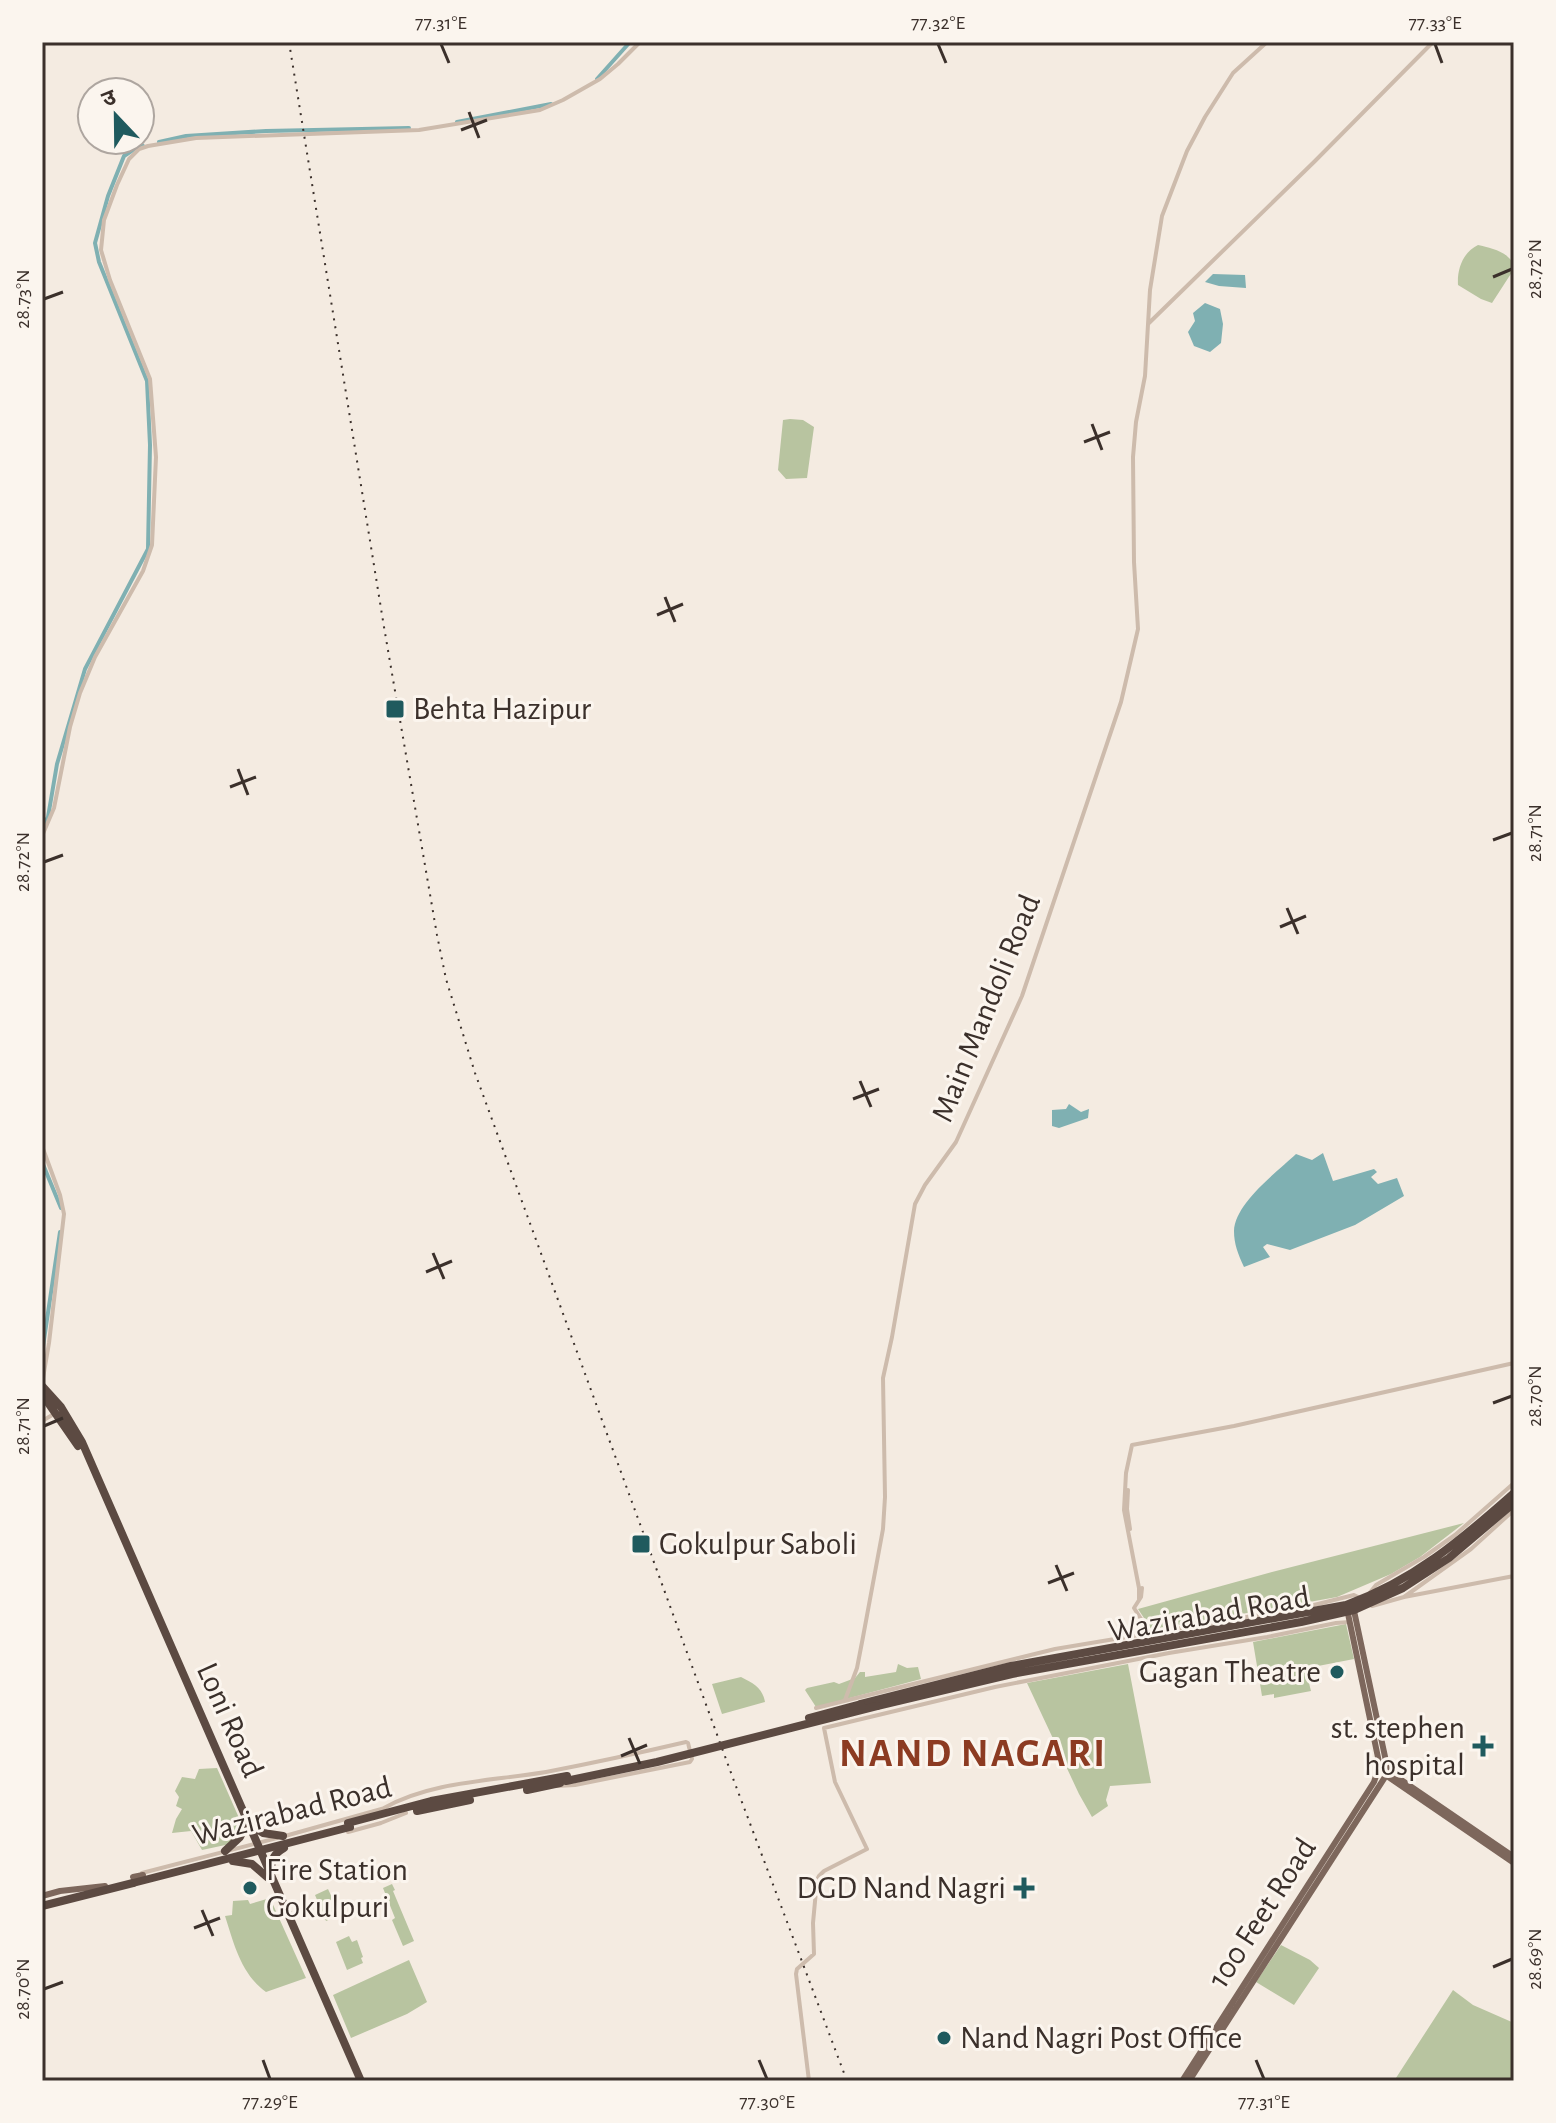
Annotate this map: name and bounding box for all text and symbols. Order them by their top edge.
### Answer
text: 77.31°E [415,13,467,33]
text: 77.32°E [911,13,965,33]
text: 77.33°E [1408,13,1462,33]
north arrow [76,76,156,156]
text: उ [99,85,120,111]
text: 28.72°N [1525,239,1545,299]
text: 28.73°N [13,269,33,329]
place label: Behta Hazipur [413,693,592,725]
marker: Behta Hazipur [384,698,406,720]
text: 28.71°N [1525,804,1545,862]
text: 28.72°N [13,832,33,892]
street label: Main Mandoli Road [926,890,1046,1126]
text: 28.70°N [1525,1365,1545,1427]
text: 28.71°N [13,1397,33,1455]
place label: Gokulpur Saboli [659,1528,857,1560]
marker: Gokulpur Saboli [630,1533,652,1555]
street label: Wazirabad Road [1106,1581,1312,1647]
place label: Gagan Theatre [1139,1656,1321,1688]
street label: Loni Road [191,1658,269,1782]
marker: Gagan Theatre [1328,1663,1346,1681]
place label: st. stephen hospital [1331,1712,1465,1781]
district label: NAND NAGARI [839,1734,1107,1774]
marker: st. stephen hospital [1472,1735,1494,1757]
street label: Wazirabad Road [189,1771,395,1851]
street label: 100 Feet Road [1202,1832,1322,1994]
place label: Fire Station Gokulpuri [266,1854,408,1923]
place label: DGD Nand Nagri [796,1872,1006,1904]
marker: DGD Nand Nagri [1013,1877,1035,1899]
marker: Fire Station Gokulpuri [241,1879,259,1897]
text: 28.69°N [1525,1928,1545,1990]
text: 28.70°N [13,1958,33,2020]
place label: Nand Nagri Post Office [960,2022,1242,2054]
marker: Nand Nagri Post Office [935,2029,953,2047]
text: 77.29°E [242,2092,298,2112]
text: 77.30°E [739,2092,795,2112]
text: 77.31°E [1238,2092,1290,2112]

